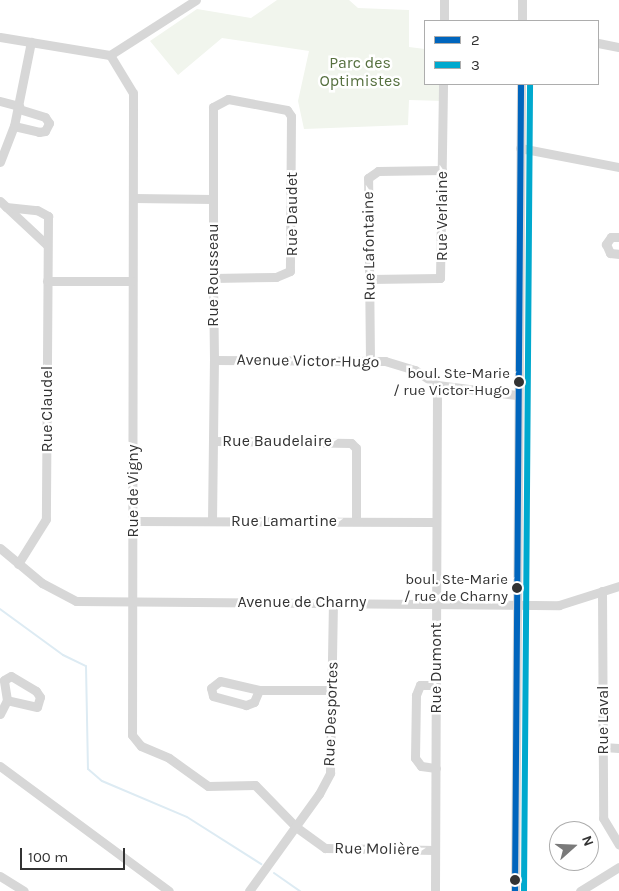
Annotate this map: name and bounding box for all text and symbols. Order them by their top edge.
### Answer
legend [424,20,599,85]
text: 2 [471,31,480,49]
park label: Parc des Optimistes [319,53,401,91]
text: 3 [471,56,480,74]
street label: Rue Verlaine [432,171,452,261]
street label: Rue Daudet [282,172,302,256]
street label: Rue Lafontaine [358,191,380,301]
street label: Rue Rousseau [203,223,223,327]
street label: Avenue Victor-Hugo [236,350,380,372]
place label: boul. Ste-Marie / rue Victor-Hugo [393,364,510,399]
street label: Rue Claudel [37,366,57,452]
marker: boul. Ste-Marie / rue Victor-Hugo [514,377,524,387]
street label: Rue Baudelaire [222,431,332,451]
street label: Rue de Vigny [123,445,143,537]
street label: Rue Lamartine [231,511,337,531]
place label: boul. Ste-Marie / rue de Charny [404,570,508,605]
marker: boul. Ste-Marie / rue de Charny [512,583,522,593]
street label: Avenue de Charny [237,592,367,612]
street label: Rue Dumont [426,622,446,714]
street label: Rue Desportes [320,661,342,767]
street label: Rue Laval [593,685,613,755]
north arrow [549,821,599,871]
text: N [578,833,597,849]
scale bar [22,838,128,870]
street label: Rue Molière [334,839,420,859]
text: 100 m [28,848,68,866]
unlabelled marker [510,875,520,885]

